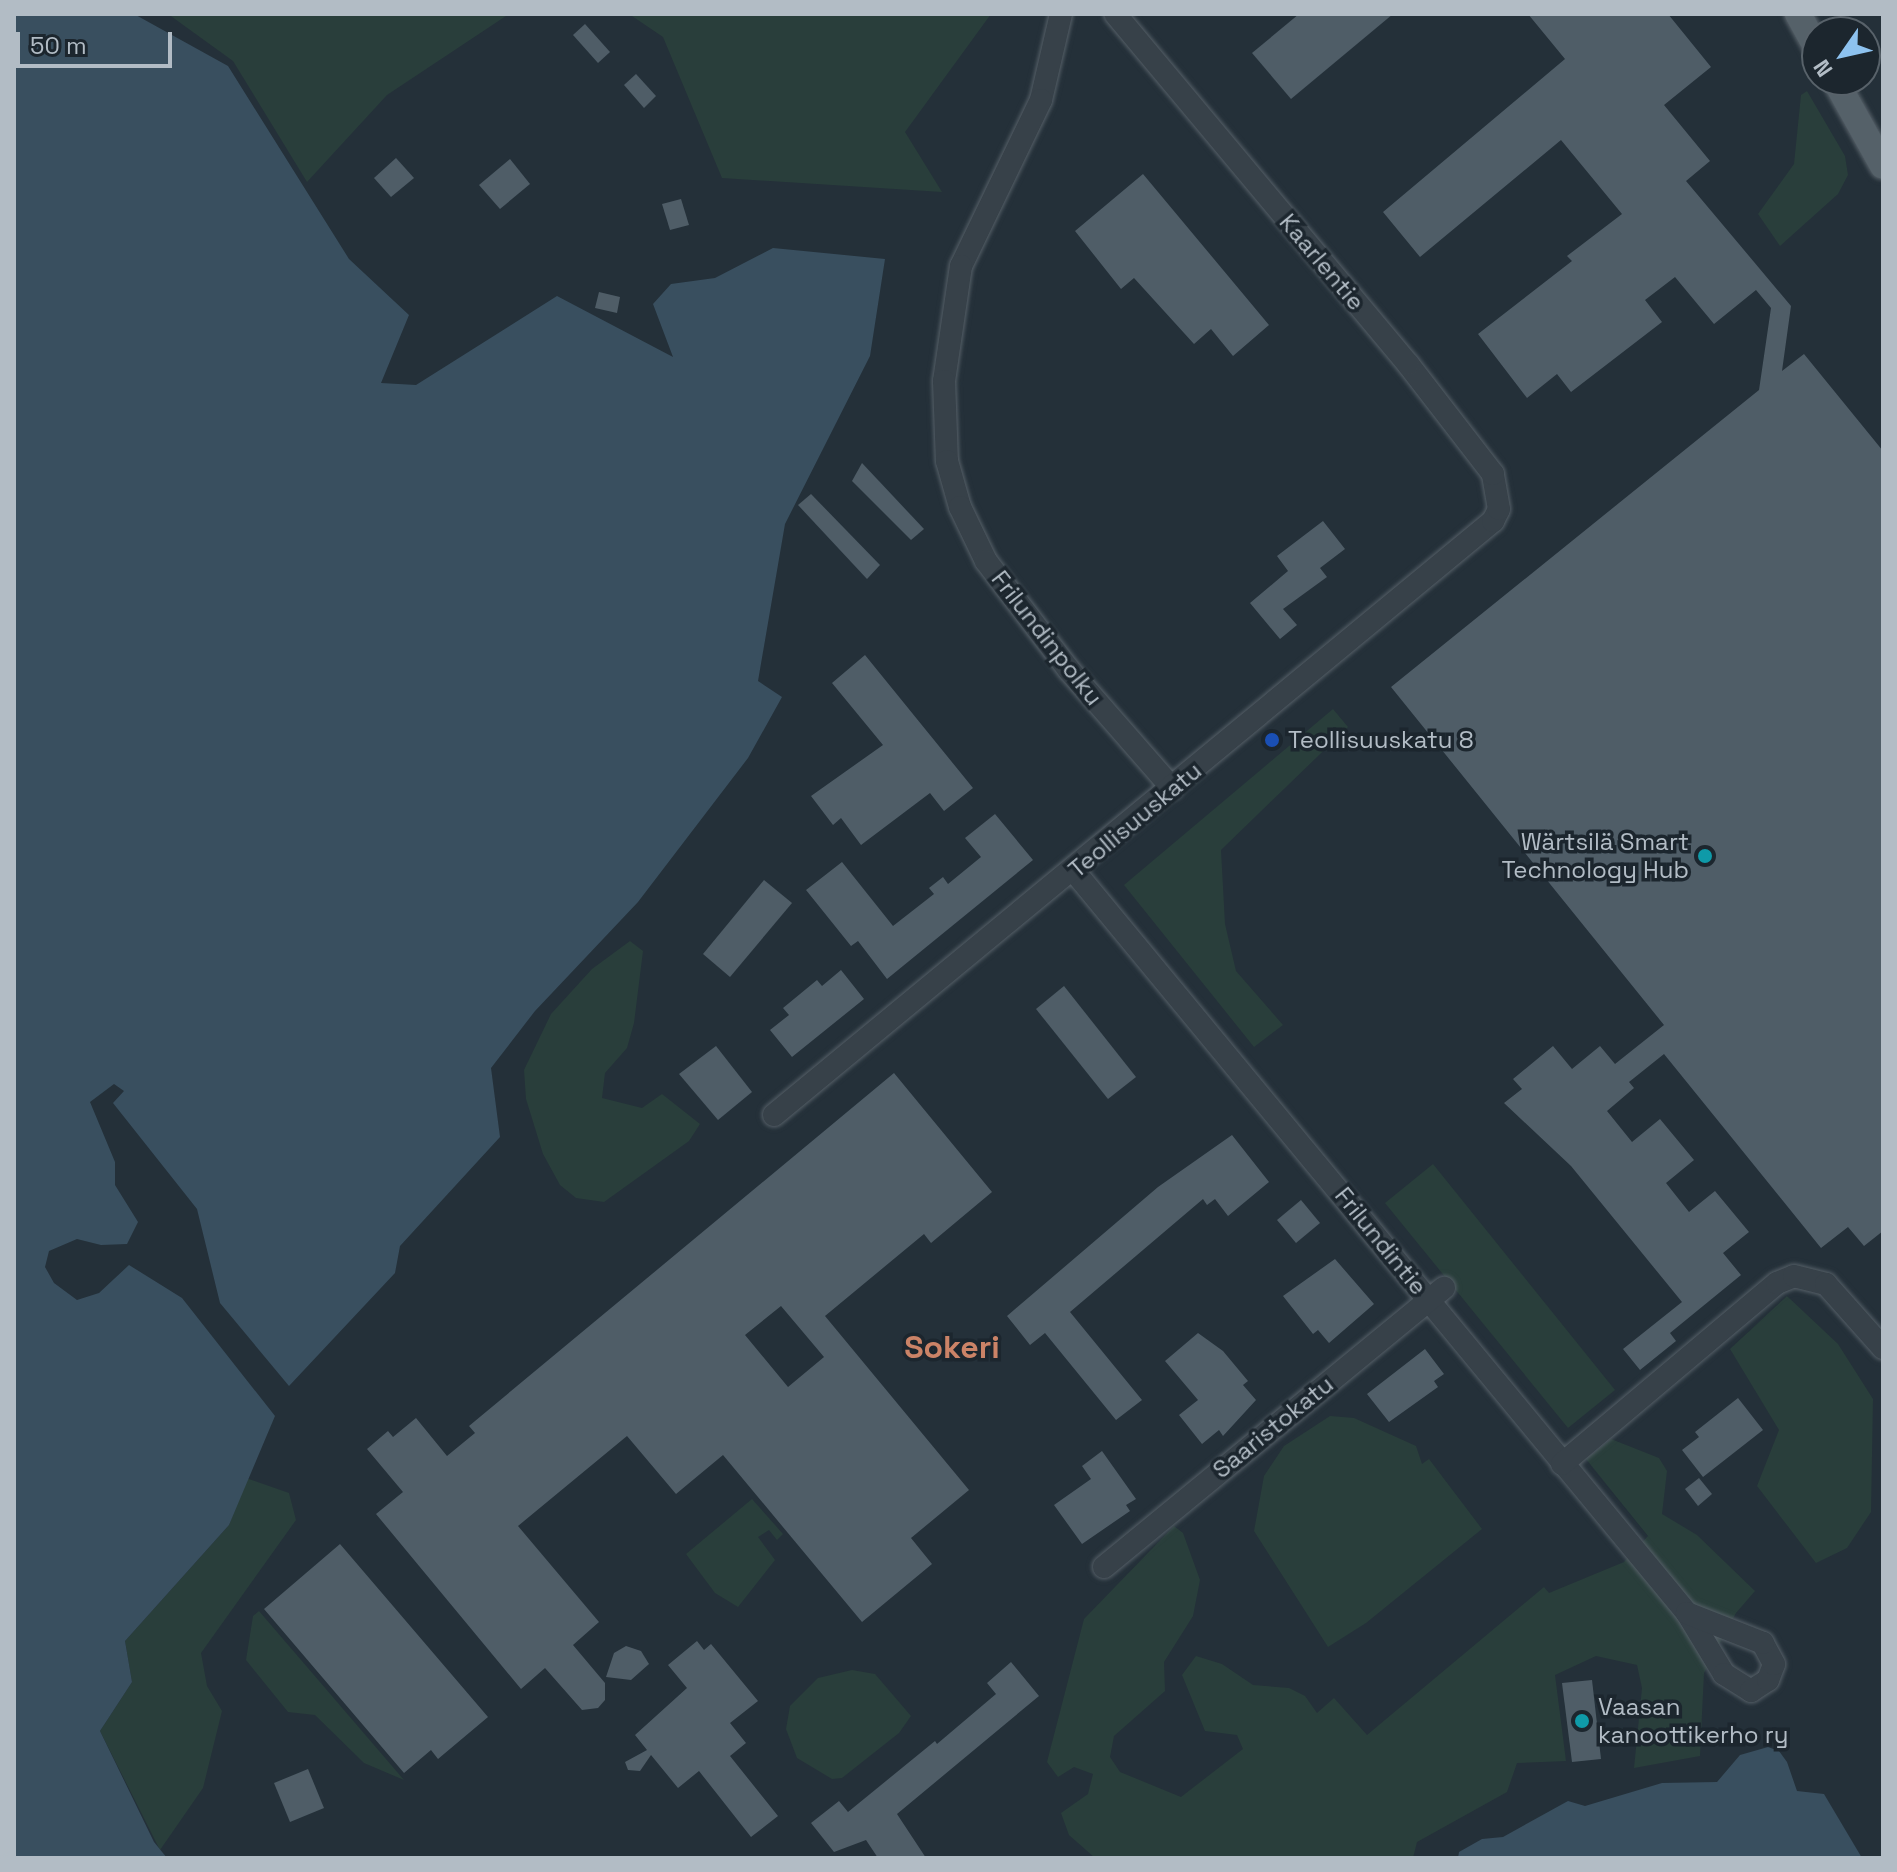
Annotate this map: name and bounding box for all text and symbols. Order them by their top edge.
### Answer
scale bar [20,16,176,66]
north arrow [1801,16,1881,96]
text: 50 m [30,30,87,61]
text: N [1807,54,1838,82]
street label: Kaarlentie [1273,208,1371,316]
street label: Frilundinpolku [985,565,1109,711]
place label: Teollisuuskatu 8 [1288,726,1474,754]
marker: Teollisuuskatu 8 [1263,731,1281,749]
street label: Teollisuuskatu [1063,756,1207,884]
place label: Wärtsilä Smart Technology Hub [1502,828,1689,884]
marker: Wärtsilä Smart Technology Hub [1696,847,1714,865]
street label: Frilundintie [1329,1181,1433,1301]
district label: Sokeri [904,1328,1000,1366]
street label: Saaristokatu [1207,1370,1339,1484]
place label: Vaasan kanoottikerho ry [1598,1693,1788,1749]
marker: Vaasan kanoottikerho ry [1573,1712,1591,1730]

